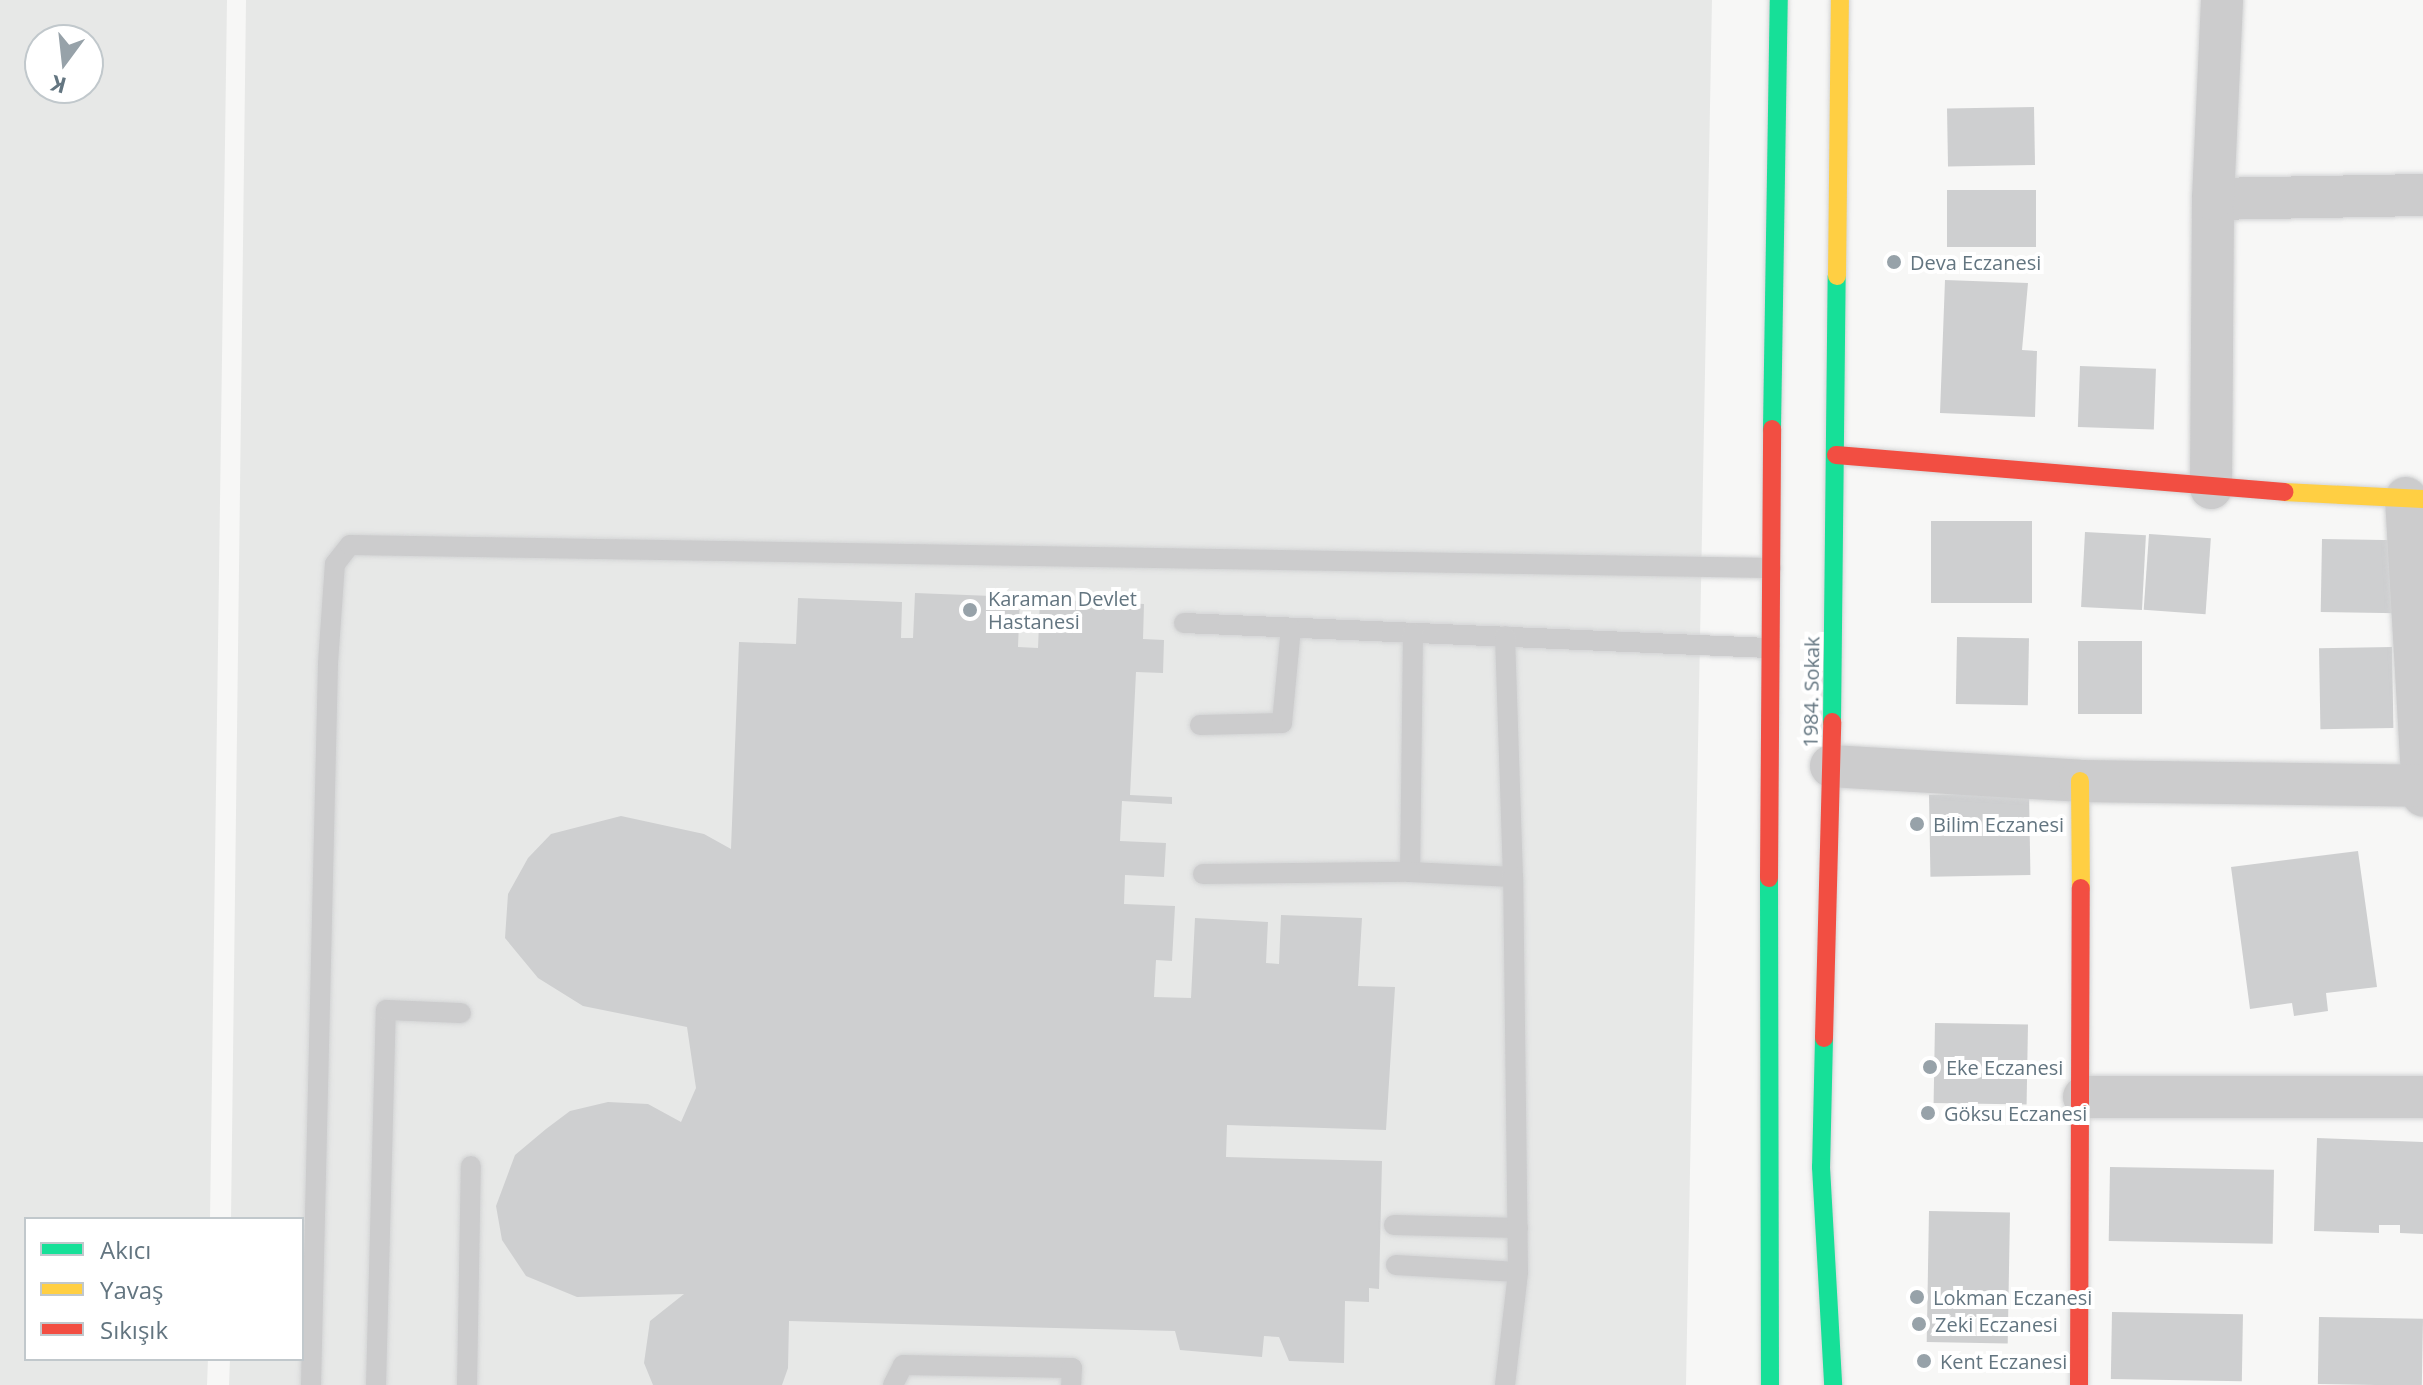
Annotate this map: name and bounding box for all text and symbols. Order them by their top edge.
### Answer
north arrow [24,24,104,104]
text: K [47,69,69,102]
place label: Deva Eczanesi [1910,250,2041,274]
marker: Deva Eczanesi [1885,253,1903,271]
place label: Karaman Devlet Hastanesi [988,586,1137,633]
marker: Karaman Devlet Hastanesi [959,599,981,621]
street label: 1984. Sokak [1798,636,1824,748]
place label: Bilim Eczanesi [1933,812,2064,836]
marker: Bilim Eczanesi [1908,815,1926,833]
place label: Eke Eczanesi [1946,1055,2063,1079]
marker: Eke Eczanesi [1921,1058,1939,1076]
place label: Göksu Eczanesi [1944,1101,2087,1125]
marker: Göksu Eczanesi [1919,1104,1937,1122]
legend [24,1217,304,1361]
text: Akıcı [100,1233,151,1266]
text: Yavaş [100,1273,164,1306]
place label: Lokman Eczanesi [1933,1285,2092,1309]
marker: Lokman Eczanesi [1908,1288,1926,1306]
place label: Zeki Eczanesi [1935,1312,2058,1336]
text: Sıkışık [100,1313,168,1346]
marker: Zeki Eczanesi [1910,1315,1928,1333]
place label: Kent Eczanesi [1940,1349,2067,1373]
marker: Kent Eczanesi [1915,1352,1933,1370]

